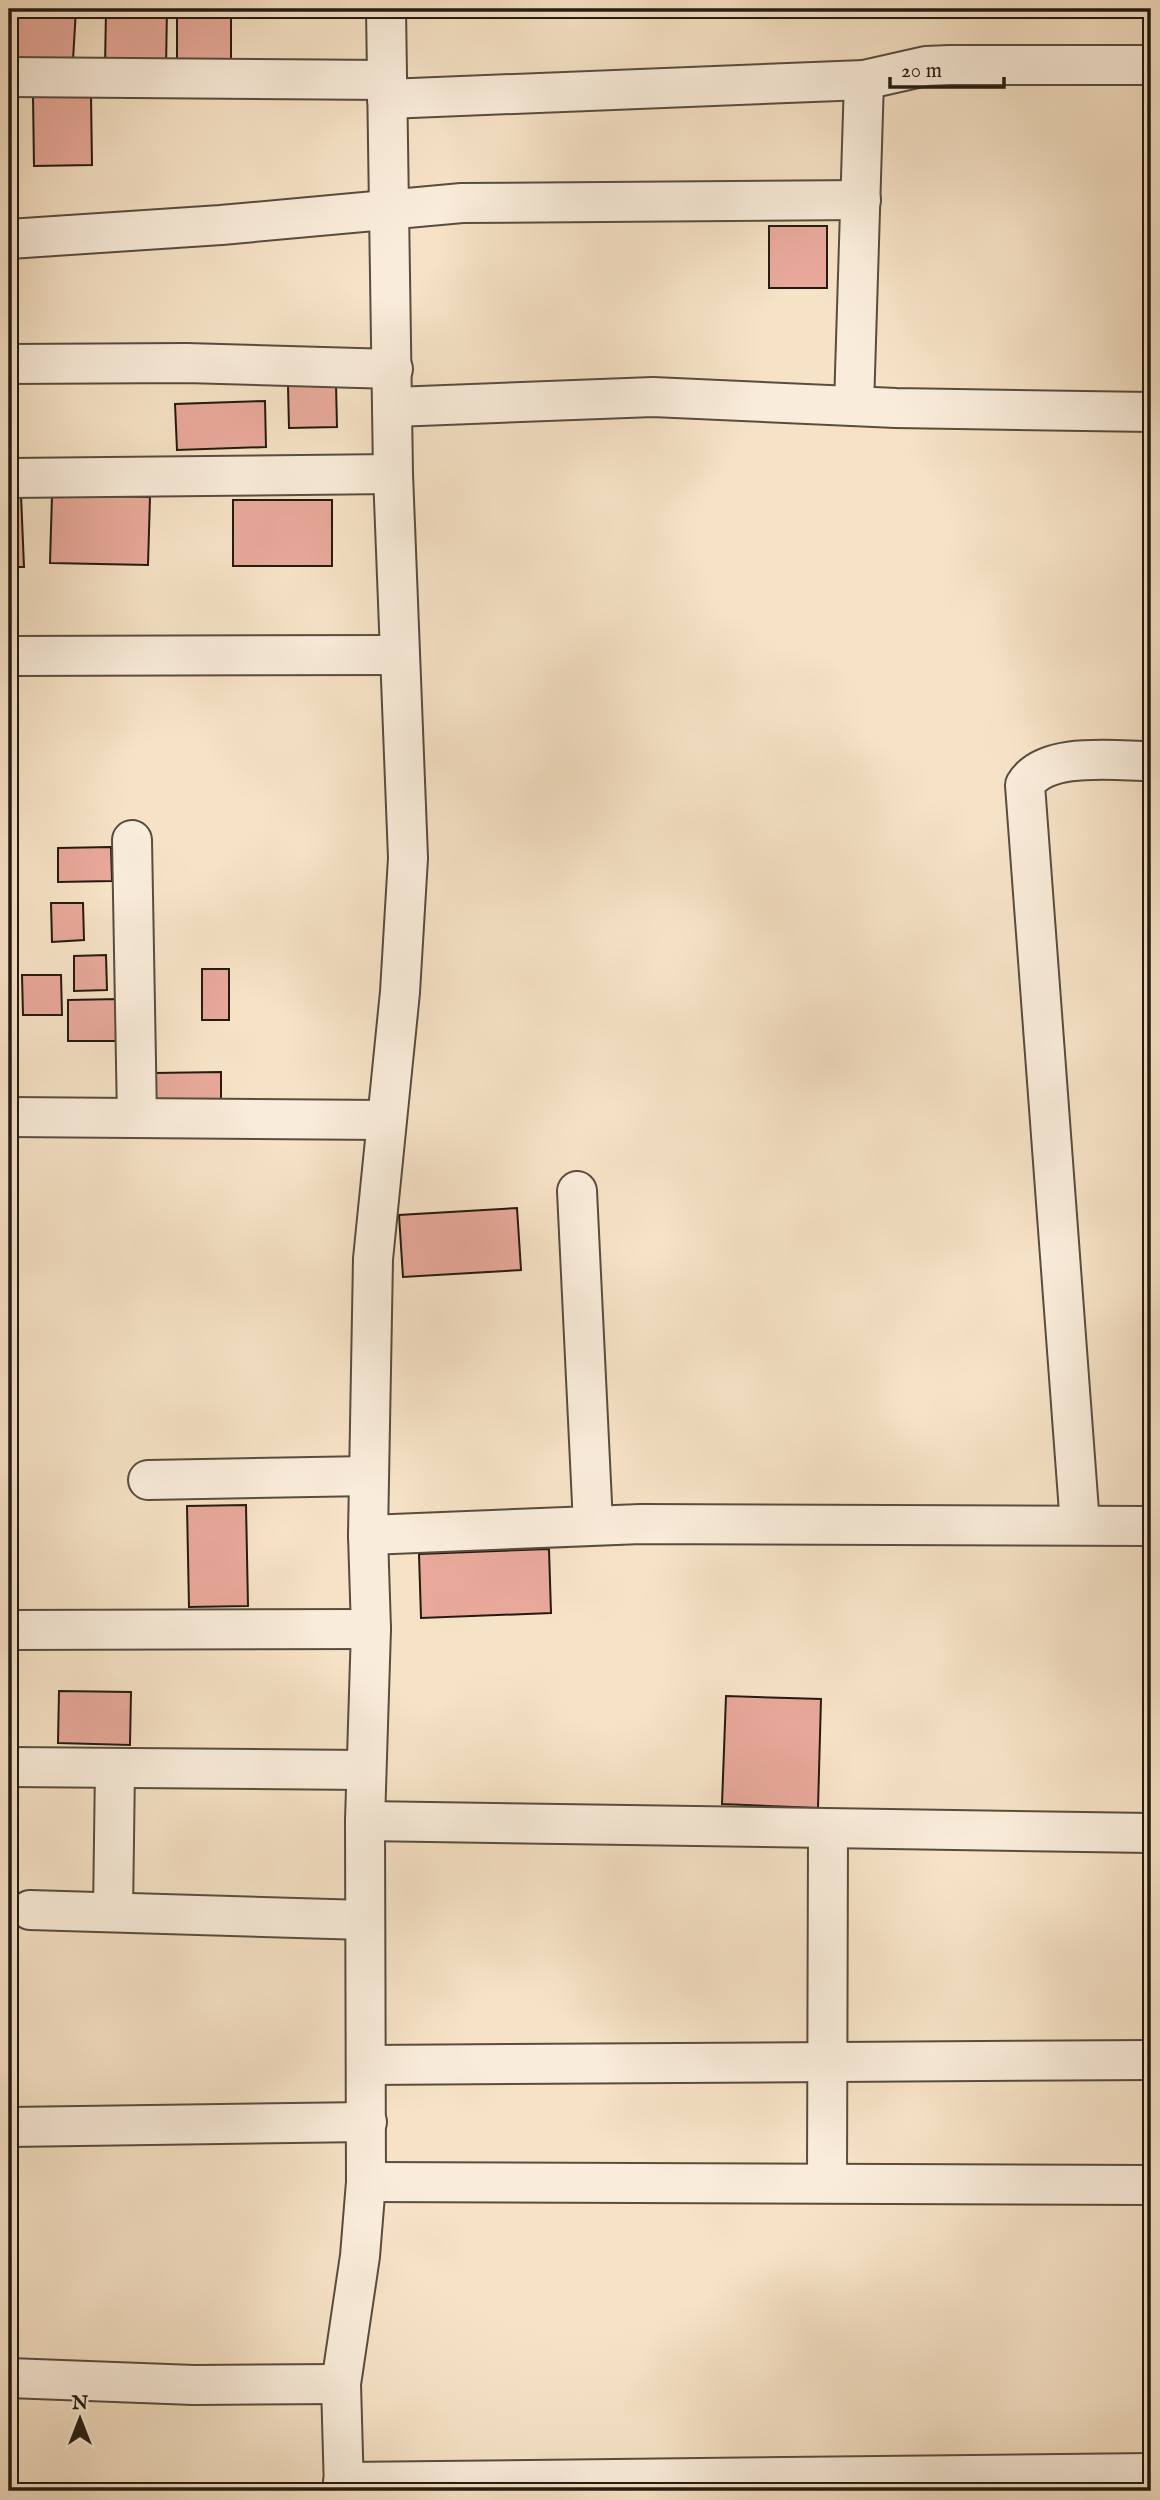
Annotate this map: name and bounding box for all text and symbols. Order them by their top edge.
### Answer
scale bar [890,46,1004,90]
text: 20 m [901,58,942,85]
north arrow [46,2384,116,2454]
text: N [71,2392,89,2416]

